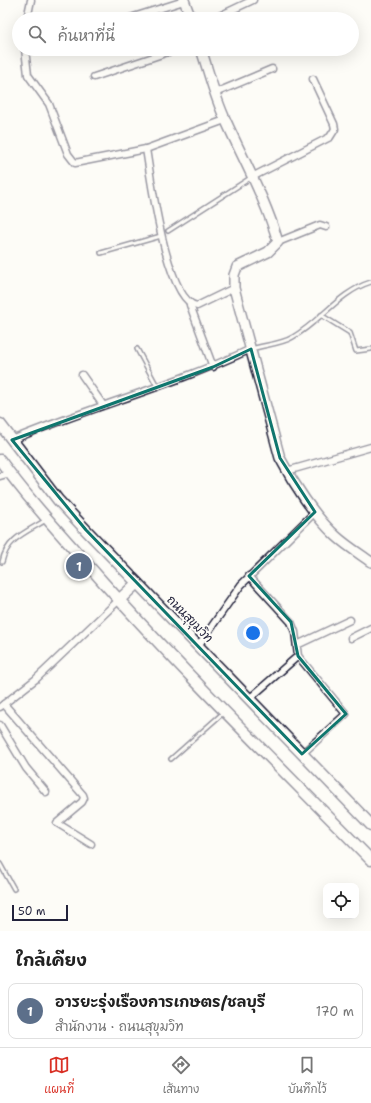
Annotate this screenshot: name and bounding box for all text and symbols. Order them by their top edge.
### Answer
search box [12,12,359,56]
icon: search [26,23,48,45]
text: ค้นหาที่นี่ [58,26,115,46]
pin: 1 [66,551,92,581]
street label: ถนนสุขุมวิท [163,592,217,647]
your location [243,623,263,643]
map controls [323,883,359,919]
button: locate [323,883,359,919]
scale bar [12,903,68,922]
text: 50 m [18,904,46,919]
text: ใกล้เคียง [16,949,87,971]
text: อารยะรุ่งเรืองการเกษตร/ชลบุรี [55,992,265,1012]
text: 1 [27,1003,33,1020]
text: 170 m [316,1003,354,1020]
text: สำนักงาน · ถนนสุขุมวิท [55,1018,184,1035]
tab: แผนที่ [44,1054,74,1097]
tab: เส้นทาง [163,1054,199,1097]
tab: บันทึกไว้ [288,1054,327,1097]

